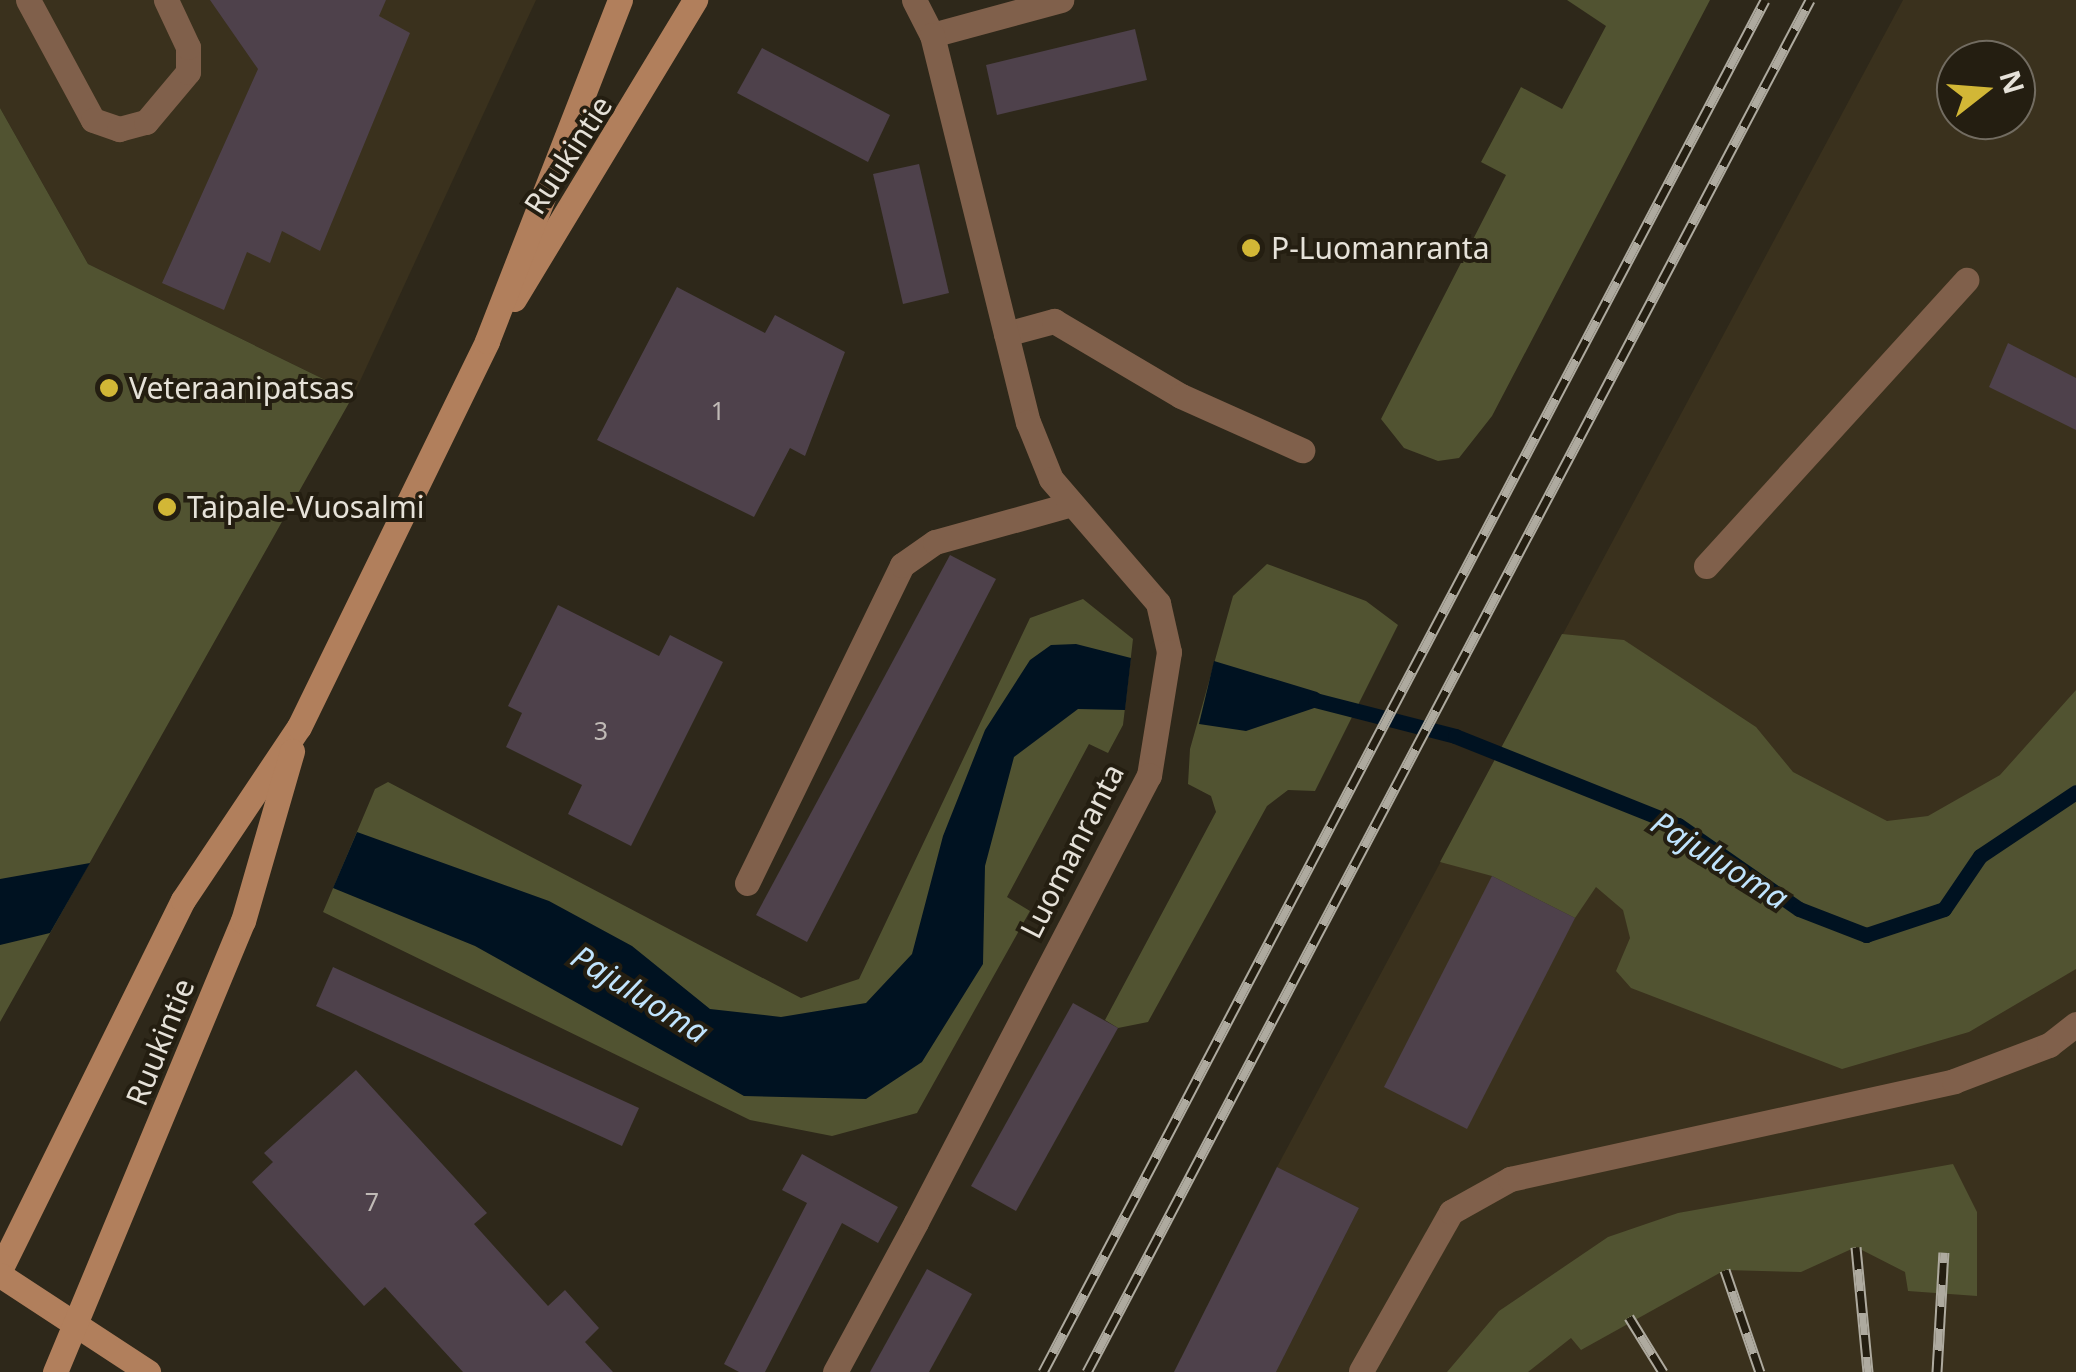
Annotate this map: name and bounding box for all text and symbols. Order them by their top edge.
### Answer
north arrow [1936,40,2036,140]
text: N [1991,65,2034,98]
street label: Ruukintie [517,89,619,221]
place label: P-Luomanranta [1271,230,1489,266]
marker: P-Luomanranta [1240,237,1262,259]
place label: Veteraanipatsas [129,370,354,406]
marker: Veteraanipatsas [98,377,120,399]
house number: 1 [711,395,725,425]
place label: Taipale-Vuosalmi [187,489,425,525]
marker: Taipale-Vuosalmi [156,496,178,518]
house number: 3 [594,715,608,745]
street label: Luomanranta [1013,758,1131,944]
water label: Pajuluoma [1644,803,1796,917]
water label: Pajuluoma [564,937,716,1051]
street label: Ruukintie [118,973,202,1111]
house number: 7 [365,1186,379,1216]

